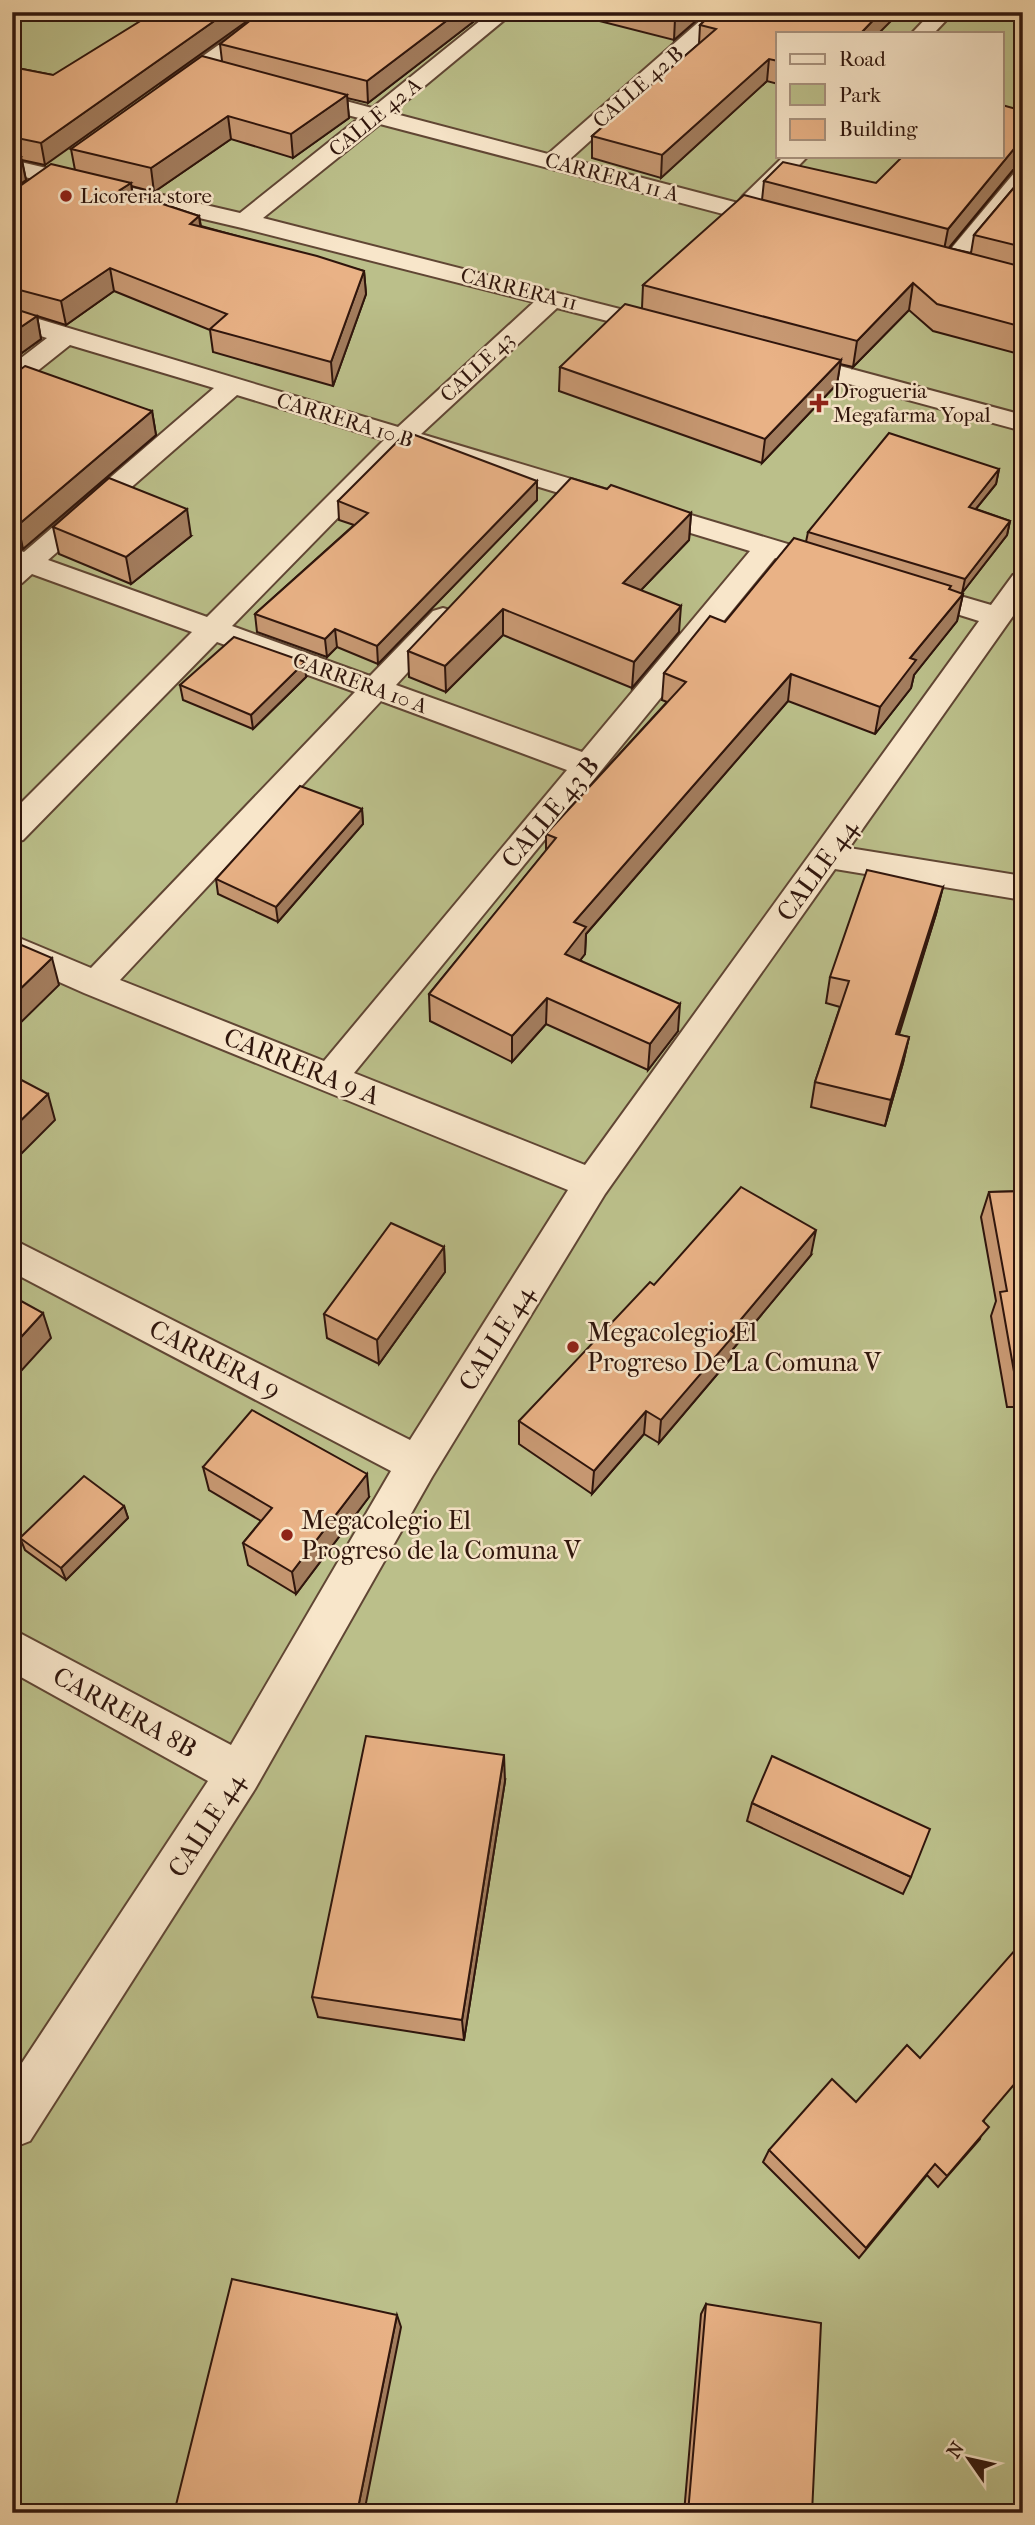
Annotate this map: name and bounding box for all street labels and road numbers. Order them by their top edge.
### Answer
street label: CALLE 42 B [588,41,688,133]
street label: CALLE 42 A [324,72,426,161]
street label: CARRERA 11 A [543,148,682,206]
street label: CARRERA 11 [458,263,580,315]
street label: CALLE 43 [435,327,519,407]
street label: CARRERA 10 B [274,388,416,452]
street label: CARRERA 10 A [289,648,431,719]
street label: CALLE 43 B [495,750,606,874]
street label: CALLE 44 [770,813,865,927]
street label: CARRERA 9 A [219,1021,385,1112]
street label: CALLE 44 [452,1279,541,1396]
street label: CARRERA 9 [144,1313,285,1406]
street label: CARRERA 8B [48,1660,202,1765]
street label: CALLE 44 [161,1767,252,1883]

